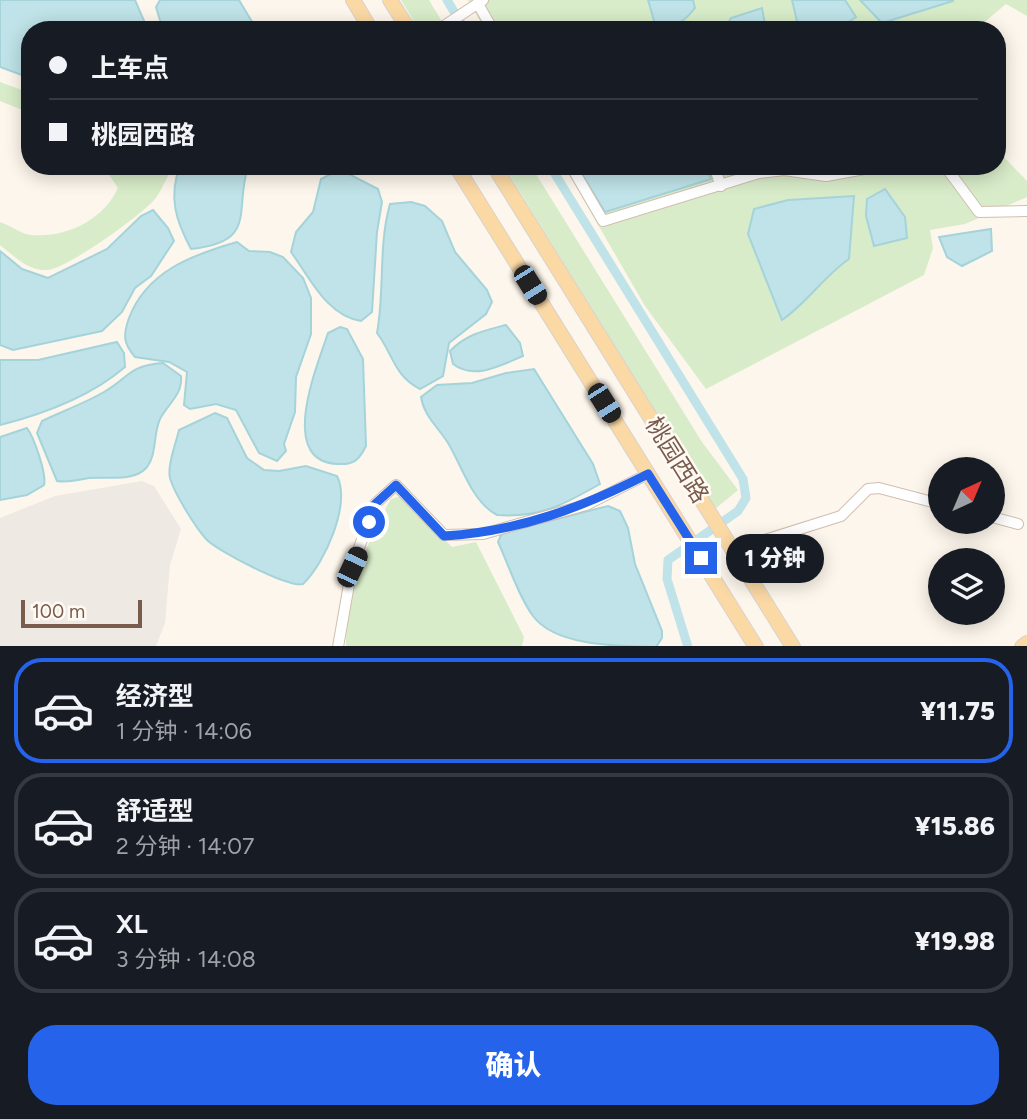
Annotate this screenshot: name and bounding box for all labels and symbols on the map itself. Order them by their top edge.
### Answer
car [510,262,551,308]
car [584,380,625,426]
street label: 桃园西路 [640,411,715,508]
north arrow [928,457,1004,534]
route start [353,506,385,538]
callout: 1 分钟 [726,534,824,582]
route end [685,542,717,574]
car [334,544,371,590]
scale bar [21,598,142,629]

